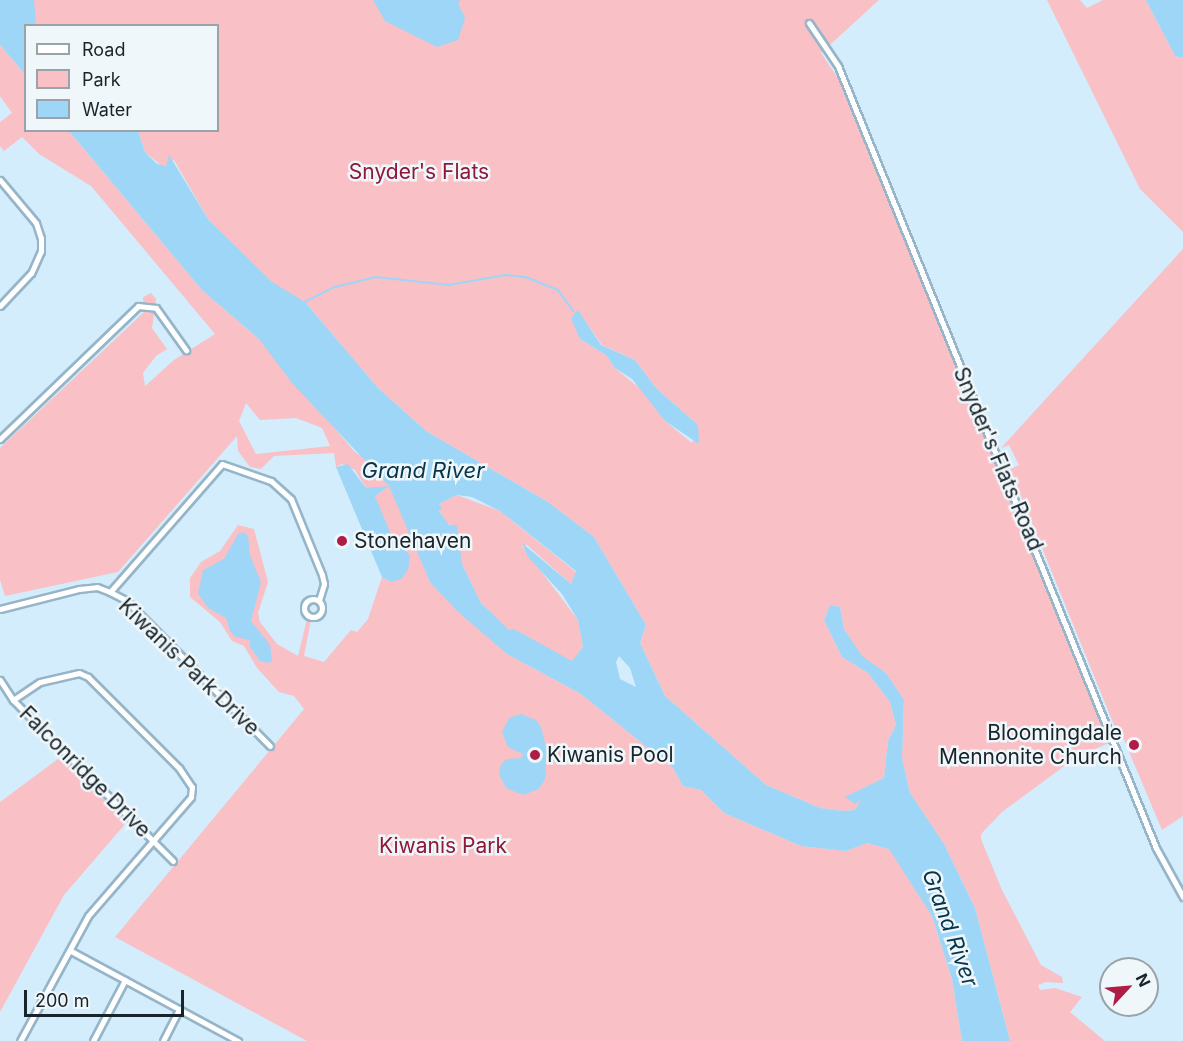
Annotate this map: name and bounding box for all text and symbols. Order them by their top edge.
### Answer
legend [24,24,219,132]
text: Road [82,39,125,60]
text: Park [82,69,121,90]
text: Water [82,99,132,120]
park label: Snyder's Flats [349,159,489,185]
street label: Snyder's Flats Road [948,363,1048,555]
water label: Grand River [362,458,484,484]
place label: Stonehaven [354,528,471,554]
marker: Stonehaven [335,534,349,548]
street label: Kiwanis Park Drive [113,593,265,741]
street label: Falconridge Drive [14,701,156,843]
place label: Bloomingdale Mennonite Church [939,720,1122,770]
marker: Bloomingdale Mennonite Church [1127,738,1141,752]
place label: Kiwanis Pool [547,742,674,768]
marker: Kiwanis Pool [528,748,542,762]
park label: Kiwanis Park [379,833,507,859]
water label: Grand River [917,866,983,990]
north arrow [1099,957,1159,1017]
text: N [1132,970,1155,990]
scale bar [27,978,188,1016]
text: 200 m [35,990,90,1011]

